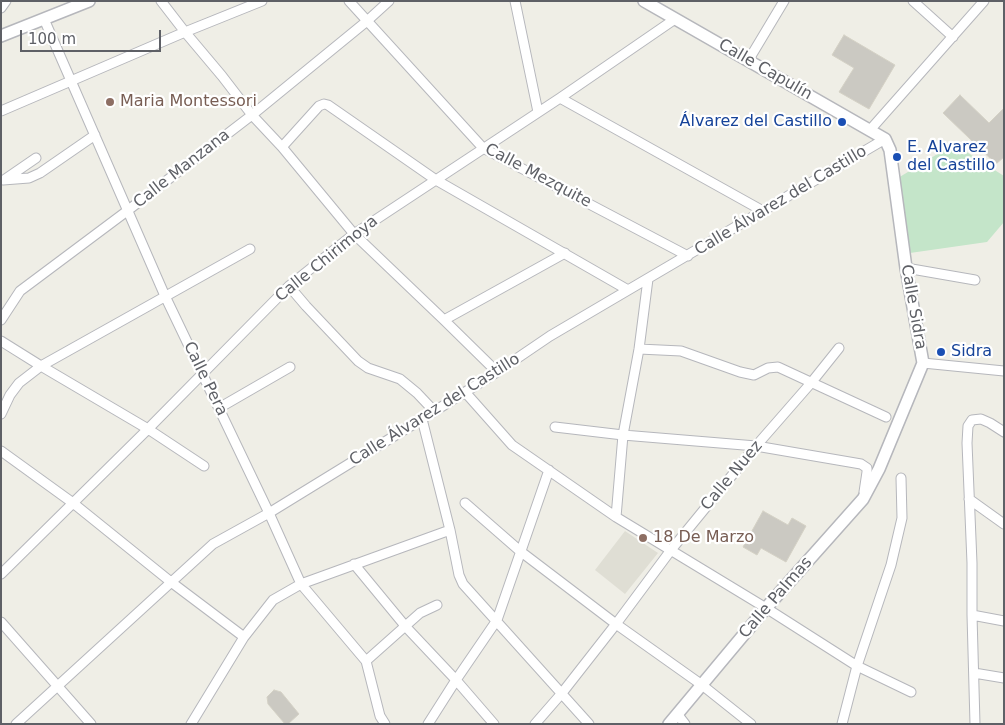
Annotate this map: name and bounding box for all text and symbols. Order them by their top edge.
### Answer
scale bar [22,20,164,52]
text: 100 m [28,30,76,48]
street label: Calle Capulín [715,35,815,105]
place label: Maria Montessori [120,92,257,112]
marker: Maria Montessori [104,96,116,108]
place label: Álvarez del Castillo [680,112,832,132]
marker: Álvarez del Castillo [836,116,848,128]
street label: Calle Manzana [130,126,234,212]
place label: E. Alvarez del Castillo [907,138,995,176]
street label: Calle Mezquite [482,140,594,212]
street label: Calle Álvarez del Castillo [692,142,870,260]
marker: E. Alvarez del Castillo [891,151,903,163]
street label: Calle Chirimoya [272,212,382,306]
street label: Calle Sidra [896,263,930,351]
street label: Calle Pera [179,339,231,419]
place label: Sidra [951,342,992,362]
marker: Sidra [935,346,947,358]
street label: Calle Álvarez del Castillo [346,350,524,470]
street label: Calle Nuez [697,437,767,515]
place label: 18 De Marzo [653,528,754,548]
marker: 18 De Marzo [637,532,649,544]
street label: Calle Palmas [735,553,817,643]

